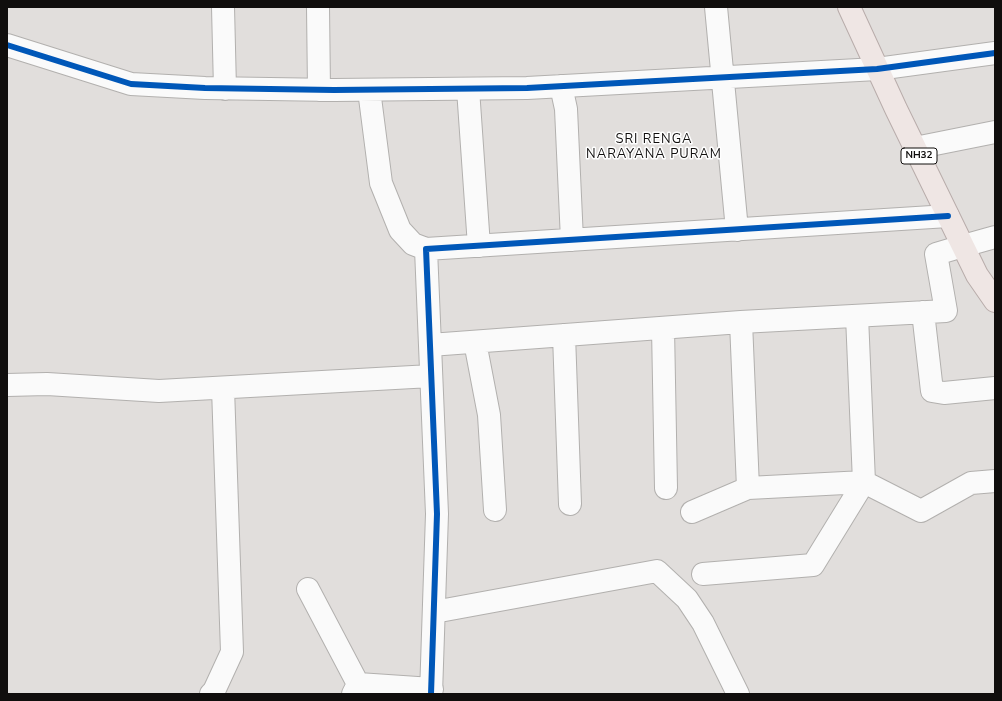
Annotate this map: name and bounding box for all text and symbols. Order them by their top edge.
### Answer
district label: SRI RENGA NARAYANA PURAM [586,132,722,163]
road number: NH32 [901,148,937,164]

